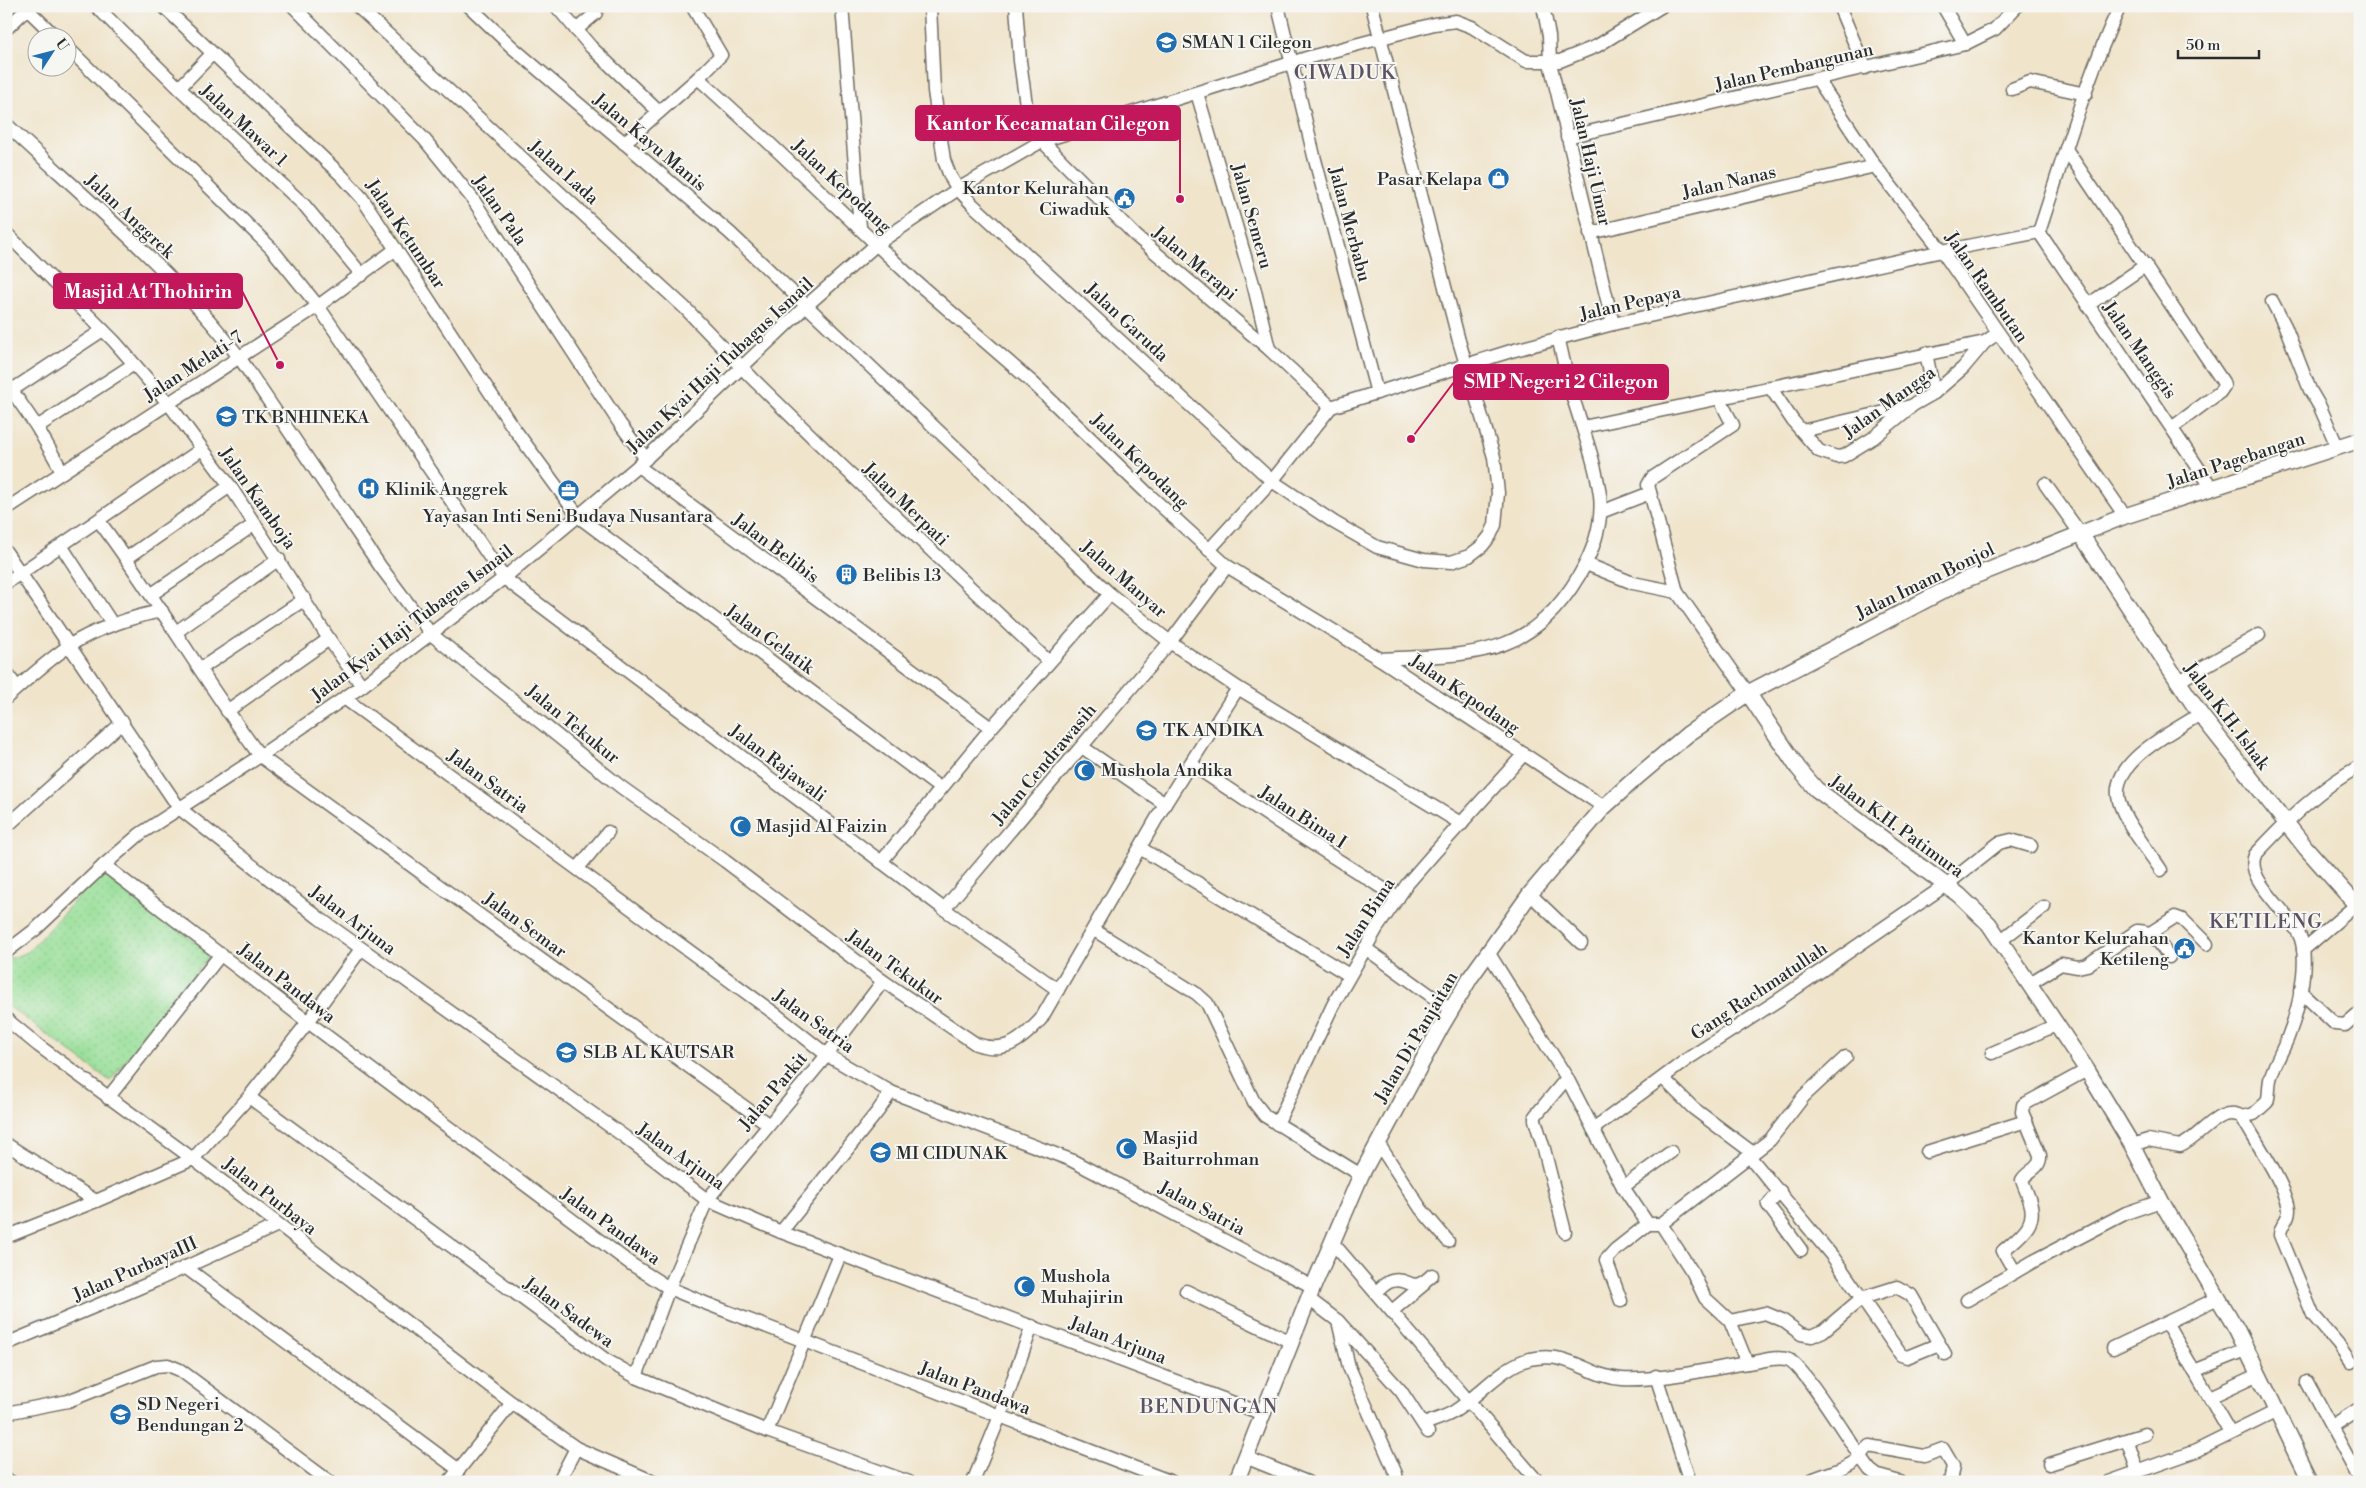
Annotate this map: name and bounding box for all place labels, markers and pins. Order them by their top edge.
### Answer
school or university icon: SMAN 1 Cilegon [1154,30,1178,54]
place label: SMAN 1 Cilegon [1182,31,1312,54]
callout: Kantor Kecamatan Cilegon [916,106,1180,140]
shop icon: Pasar Kelapa [1486,167,1510,191]
place label: Pasar Kelapa [1377,168,1483,191]
place label: Kantor Kelurahan Ciwaduk [962,177,1111,221]
public building icon: Kantor Kelurahan Ciwaduk [1113,186,1137,210]
callout: Masjid At Thohirin [54,274,242,308]
callout: SMP Negeri 2 Cilegon [1454,365,1668,399]
school or university icon: TK BNHINEKA [214,405,238,429]
place label: TK BNHINEKA [242,406,370,429]
hospital icon: Klinik Anggrek [357,477,381,501]
place label: Klinik Anggrek [385,478,509,501]
office icon: Yayasan Inti Seni Budaya Nusantara [556,479,580,503]
place label: Yayasan Inti Seni Budaya Nusantara [422,505,714,528]
building icon: Belibis 13 [835,563,859,587]
place label: Belibis 13 [862,564,942,587]
school or university icon: TK ANDIKA [1135,718,1159,742]
place label: TK ANDIKA [1163,719,1264,742]
mosque icon: Mushola Andika [1073,758,1097,782]
place label: Mushola Andika [1101,759,1233,782]
mosque icon: Masjid Al Faizin [728,814,752,838]
place label: Masjid Al Faizin [756,815,887,838]
place label: Kantor Kelurahan Ketileng [2022,927,2170,971]
public building icon: Kantor Kelurahan Ketileng [2173,936,2197,960]
school or university icon: SLB AL KAUTSAR [555,1040,579,1064]
place label: SLB AL KAUTSAR [583,1041,735,1064]
place label: Masjid Baiturrohman [1142,1127,1260,1171]
mosque icon: Masjid Baiturrohman [1115,1136,1139,1160]
school or university icon: MI CIDUNAK [868,1141,892,1165]
place label: MI CIDUNAK [896,1142,1009,1165]
place label: Mushola Muhajirin [1041,1265,1124,1309]
mosque icon: Mushola Muhajirin [1013,1274,1037,1298]
place label: SD Negeri Bendungan 2 [136,1393,244,1437]
school or university icon: SD Negeri Bendungan 2 [109,1402,133,1426]

